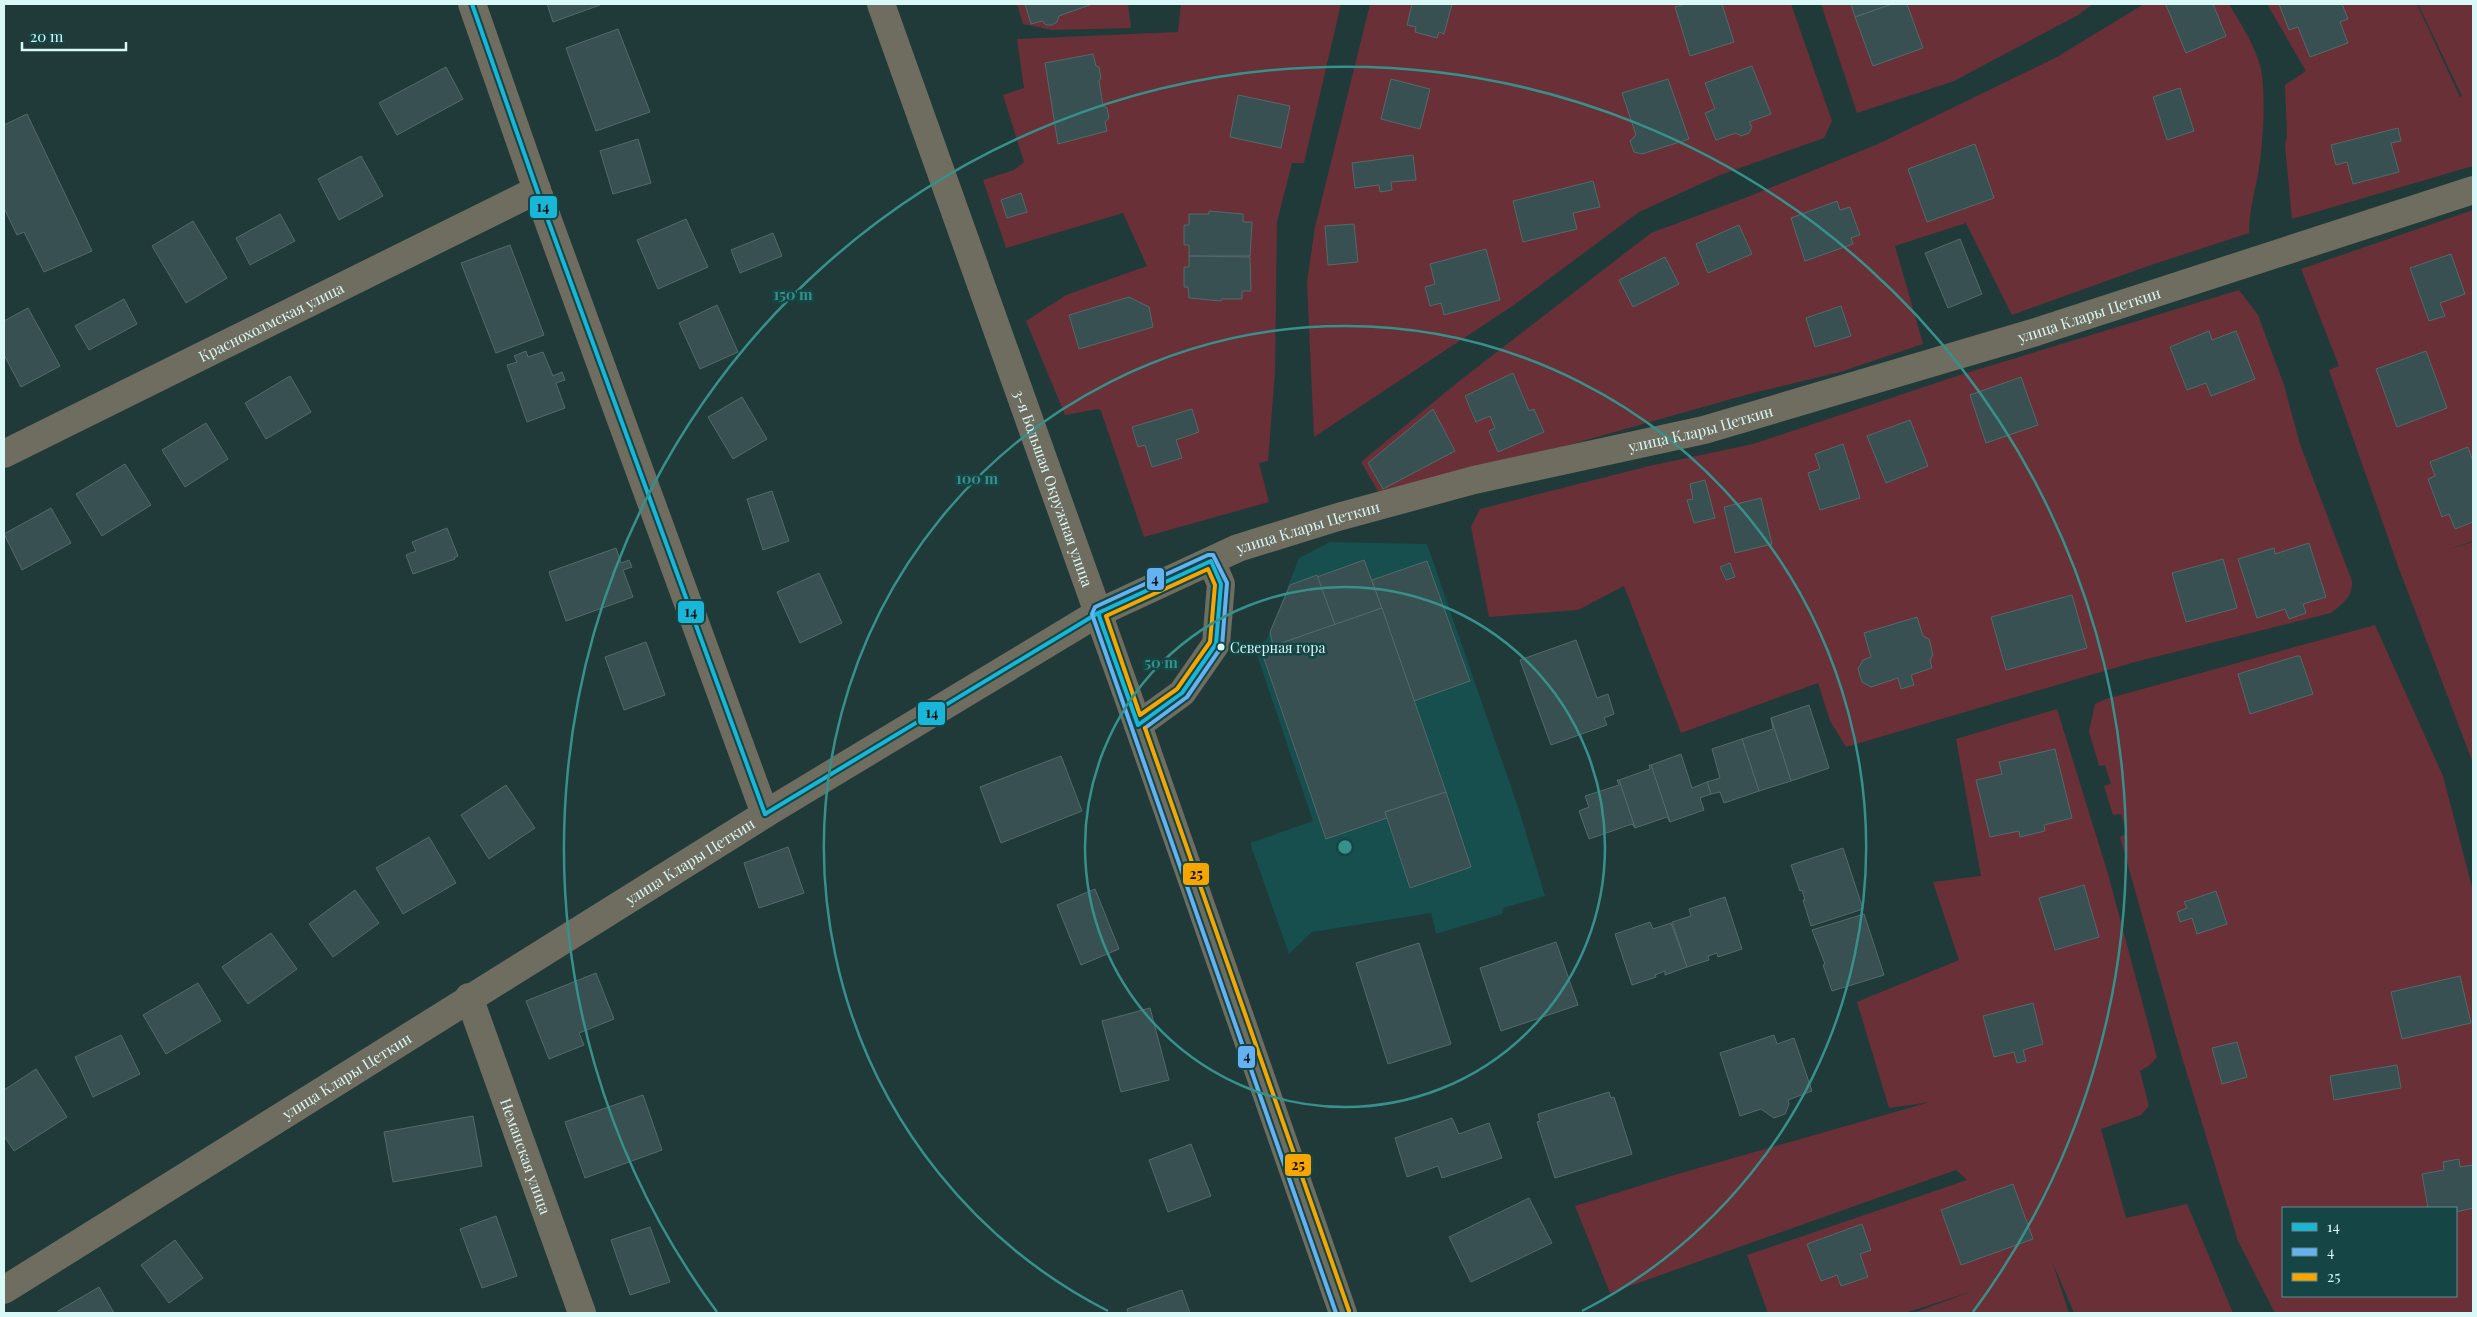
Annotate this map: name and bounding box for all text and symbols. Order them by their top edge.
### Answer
scale bar [22,20,126,52]
text: 20 m [30,26,64,46]
line badge: 14 [529,195,558,219]
text: 14 [537,197,549,216]
street label: Краснохолмская улица [195,277,348,366]
street label: улица Клары Цеткин [2015,282,2163,347]
text: 150 m [773,284,813,304]
street label: 3-я Большая Окружная улица [1009,387,1098,590]
street label: улица Клары Цеткин [1625,400,1775,456]
text: 100 m [956,468,999,488]
street label: улица Клары Цеткин [1233,496,1382,558]
line badge: 4 [1146,567,1165,591]
text: 4 [1151,569,1159,588]
line badge: 14 [677,600,705,624]
text: 14 [685,602,697,621]
place label: Северная гора [1230,638,1325,657]
marker: Северная гора [1216,642,1226,652]
text: 50 m [1144,652,1178,672]
line badge: 14 [917,701,946,726]
text: 14 [926,703,938,722]
street label: улица Клары Цеткин [621,813,758,909]
centre of rings [1336,838,1354,856]
line badge: 25 [1182,862,1210,886]
text: 25 [1189,864,1203,883]
street label: улица Клары Цеткин [277,1028,415,1124]
line badge: 4 [1237,1045,1256,1069]
text: 4 [1243,1046,1251,1065]
street label: Неманская улица [496,1095,556,1217]
line badge: 25 [1284,1153,1312,1177]
text: 25 [1291,1155,1305,1174]
legend [2282,1207,2457,1297]
text: 14 [2327,1216,2340,1236]
text: 4 [2327,1241,2334,1261]
text: 25 [2327,1266,2340,1286]

